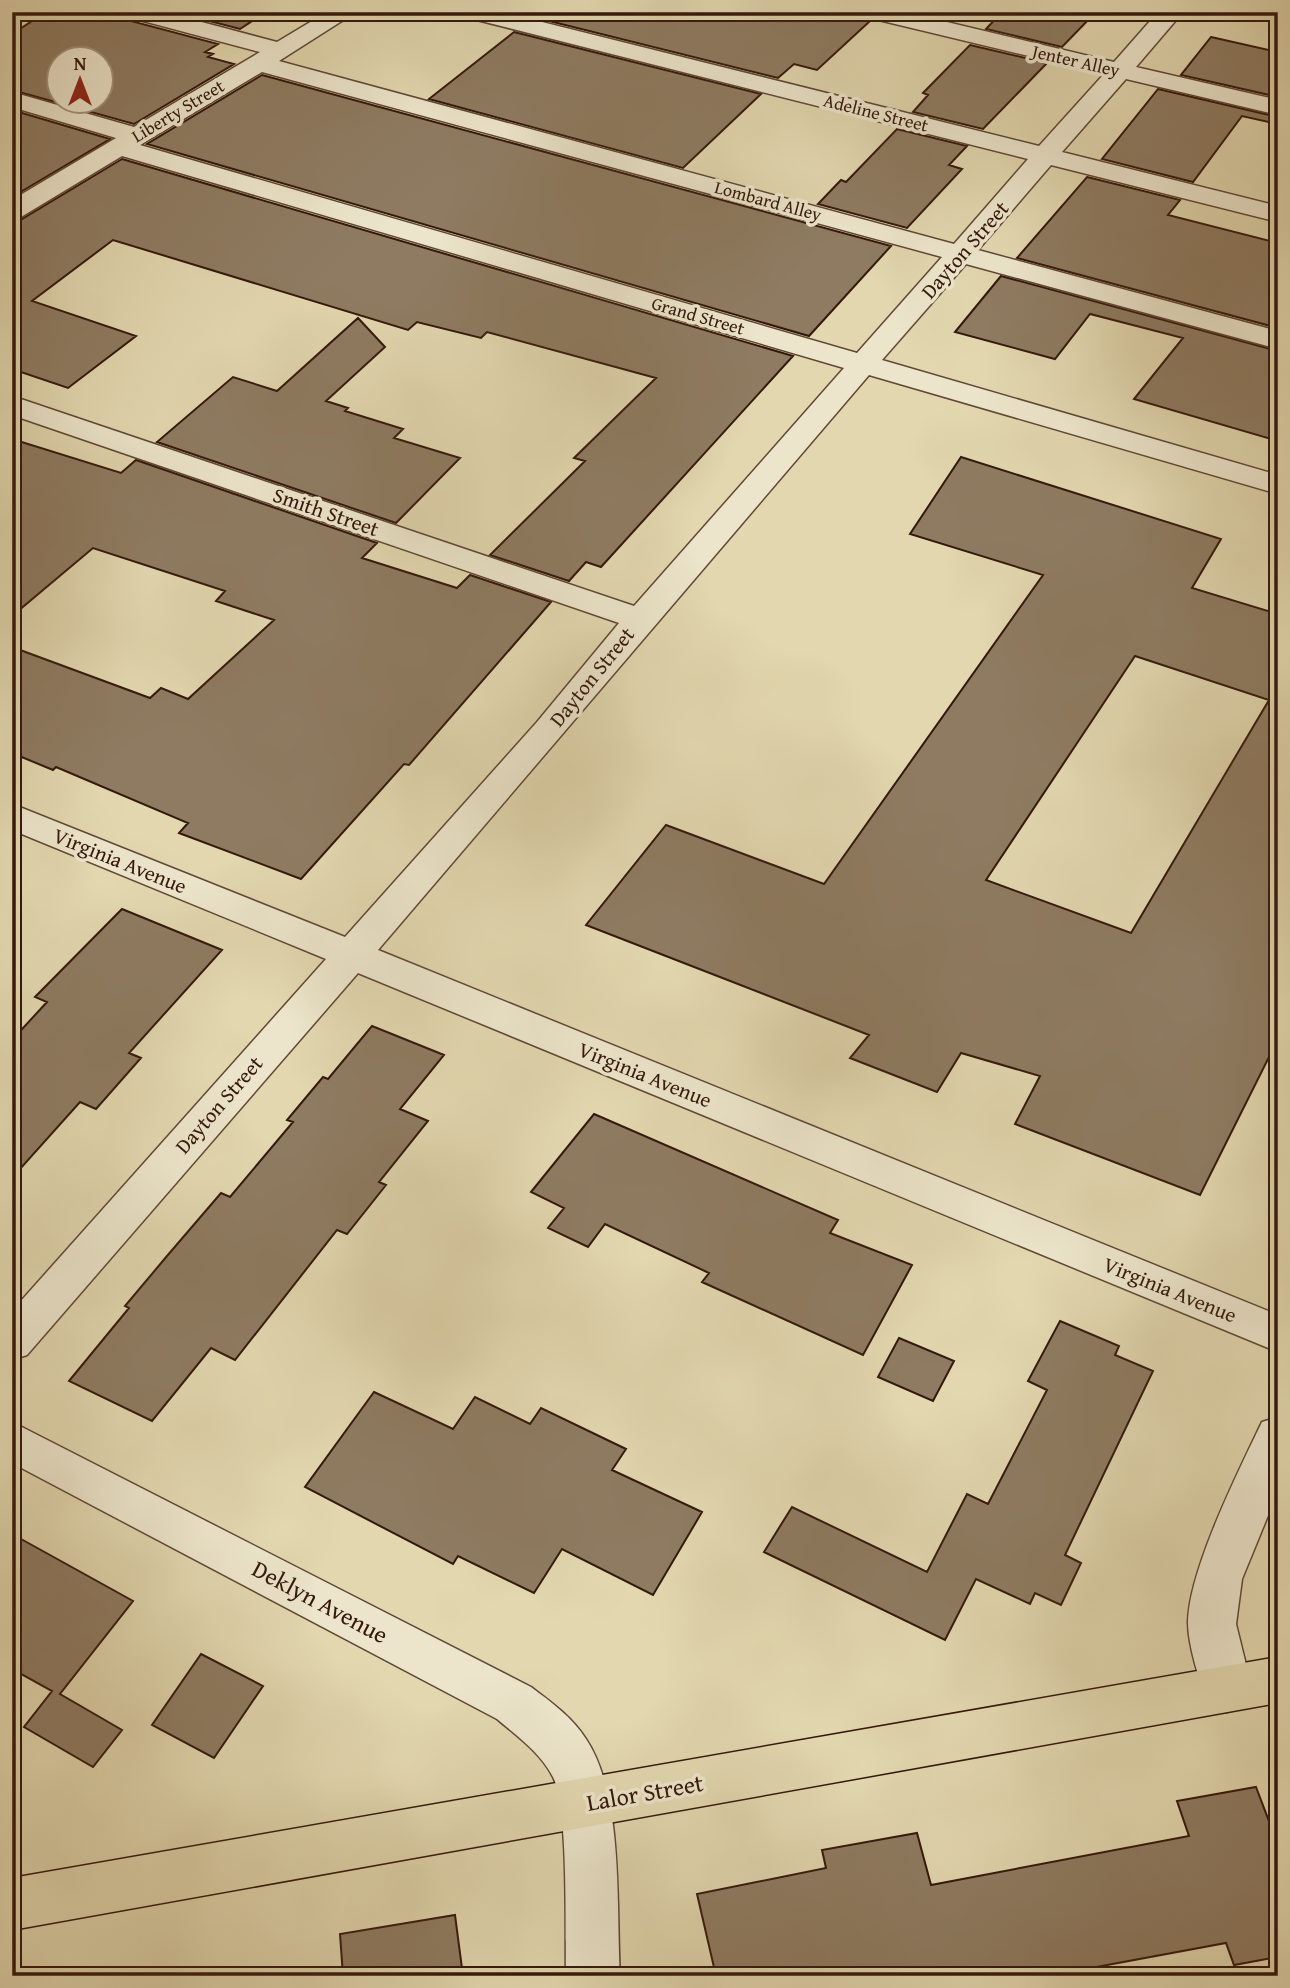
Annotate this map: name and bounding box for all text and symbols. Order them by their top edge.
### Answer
street label: Jenter Alley [1028,37,1122,84]
north arrow [46,46,116,116]
text: N [74,49,87,77]
street label: Liberty Street [126,72,230,149]
street label: Adeline Street [821,86,932,139]
street label: Lombard Alley [712,173,825,228]
street label: Dayton Street [913,193,1016,305]
street label: Grand Street [648,289,748,342]
street label: Smith Street [269,479,384,544]
street label: Dayton Street [542,620,642,733]
street label: Virginia Avenue [49,820,192,901]
street label: Virginia Avenue [574,1034,717,1115]
street label: Dayton Street [167,1048,270,1160]
street label: Virginia Avenue [1099,1249,1242,1330]
street label: Deklyn Avenue [246,1551,394,1652]
street label: Lalor Street [584,1765,707,1820]

